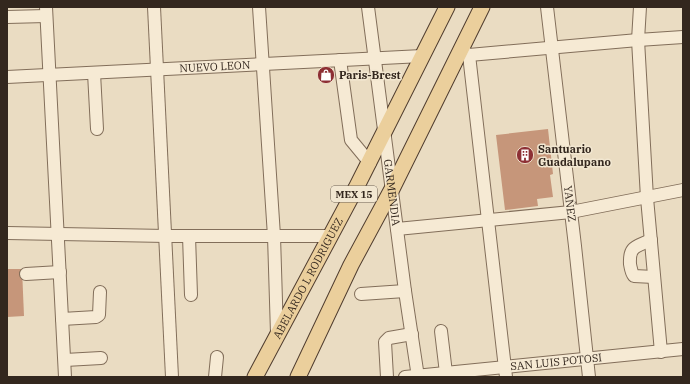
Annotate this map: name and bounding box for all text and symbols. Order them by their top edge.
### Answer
street label: NUEVO LEON [179,58,251,75]
shop icon: Paris-Brest [316,65,336,85]
place label: Paris-Brest [339,68,401,82]
place label: Santuario Guadalupano [538,142,611,169]
building icon: Santuario Guadalupano [515,145,535,165]
street label: GARMENDIA [381,158,403,227]
street label: YAÑEZ [561,185,579,223]
road number: MEX 15 [331,186,377,202]
street label: ABELARDO L RODRIGUEZ [270,215,346,341]
street label: SAN LUIS POTOSI [510,350,603,373]

